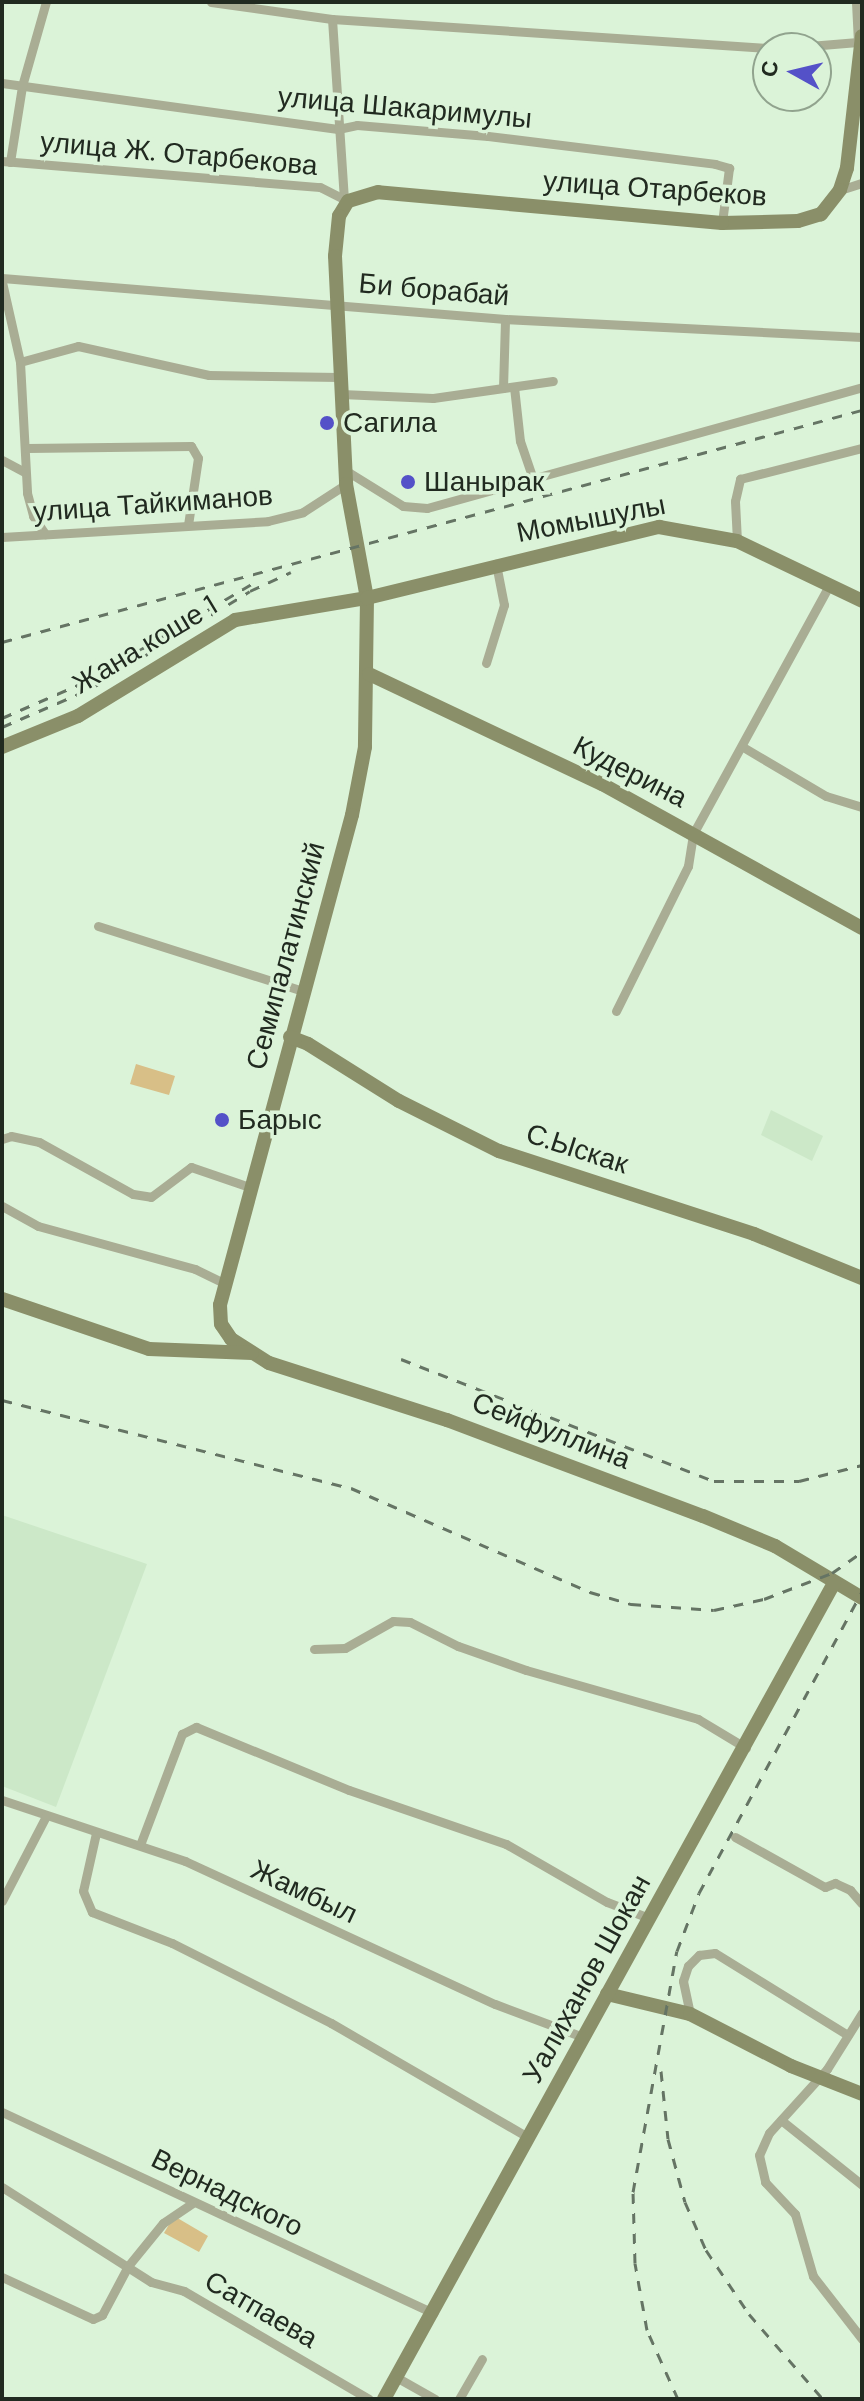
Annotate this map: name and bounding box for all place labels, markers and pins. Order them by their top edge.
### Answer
place label: Сагила [343,406,437,440]
marker: Сагила [318,414,336,432]
place label: Шанырак [424,465,544,499]
marker: Шанырак [399,473,417,491]
place label: Барыс [238,1103,322,1137]
marker: Барыс [213,1111,231,1129]

